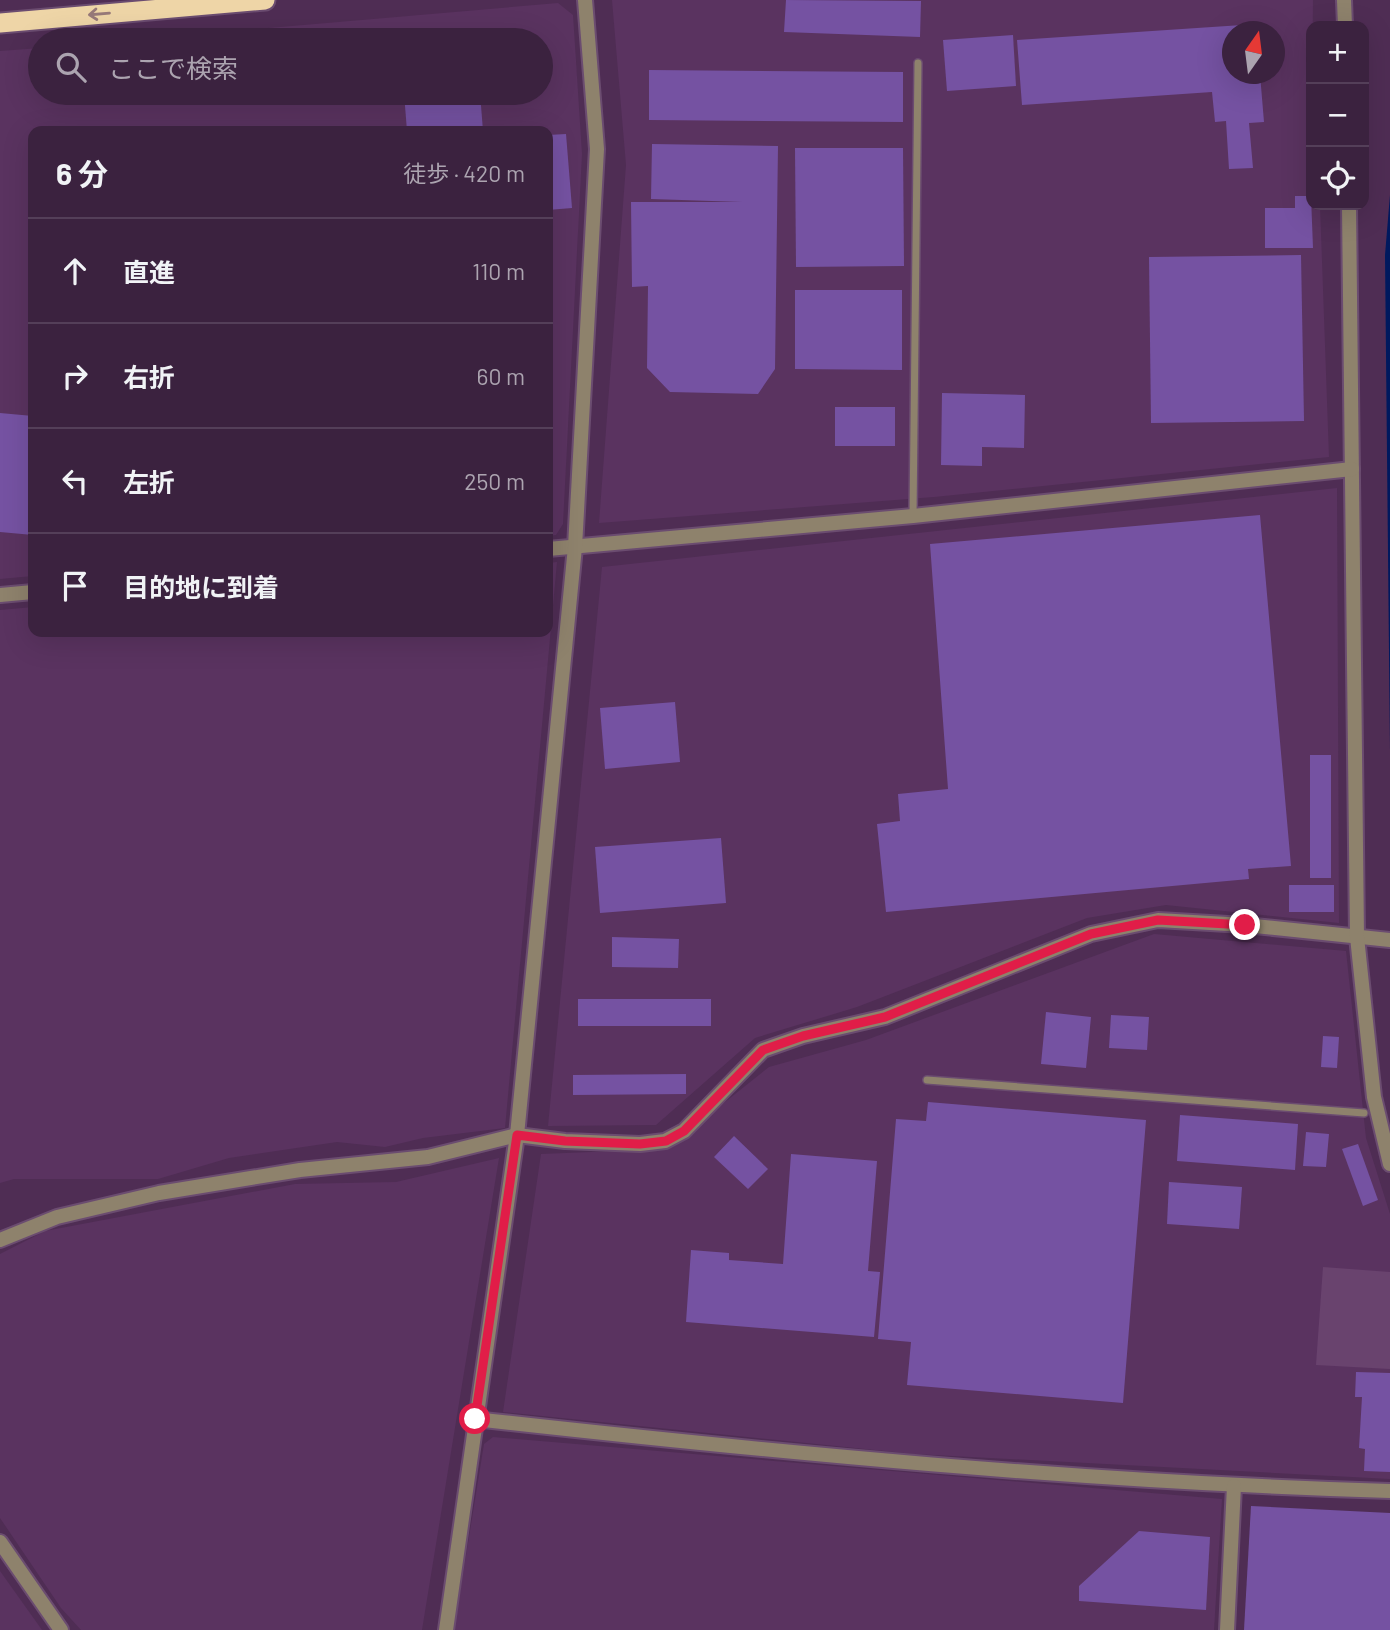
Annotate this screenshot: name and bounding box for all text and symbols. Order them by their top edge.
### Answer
one-way arrow [88,8,111,21]
north arrow [1222,21,1285,84]
map controls [1306,21,1369,210]
button: + [1306,21,1369,84]
search box [28,28,553,105]
icon: search [52,48,90,86]
text: ここで検索 [108,52,238,83]
button: − [1306,84,1369,147]
button: locate [1306,147,1369,210]
text: 6 分 [56,155,108,191]
text: 徒歩 · 420 m [403,159,525,187]
icon: ahead [56,252,94,290]
text: 直進 [123,256,175,287]
text: 110 m [472,257,525,285]
icon: right [56,357,94,395]
text: 右折 [123,361,175,392]
text: 60 m [477,362,525,390]
icon: left [56,462,94,500]
text: 左折 [123,466,175,497]
text: 250 m [464,467,525,495]
icon: arrive [56,567,94,605]
text: 目的地に到着 [123,571,279,602]
route end [1229,909,1260,940]
route start [459,1403,490,1434]

